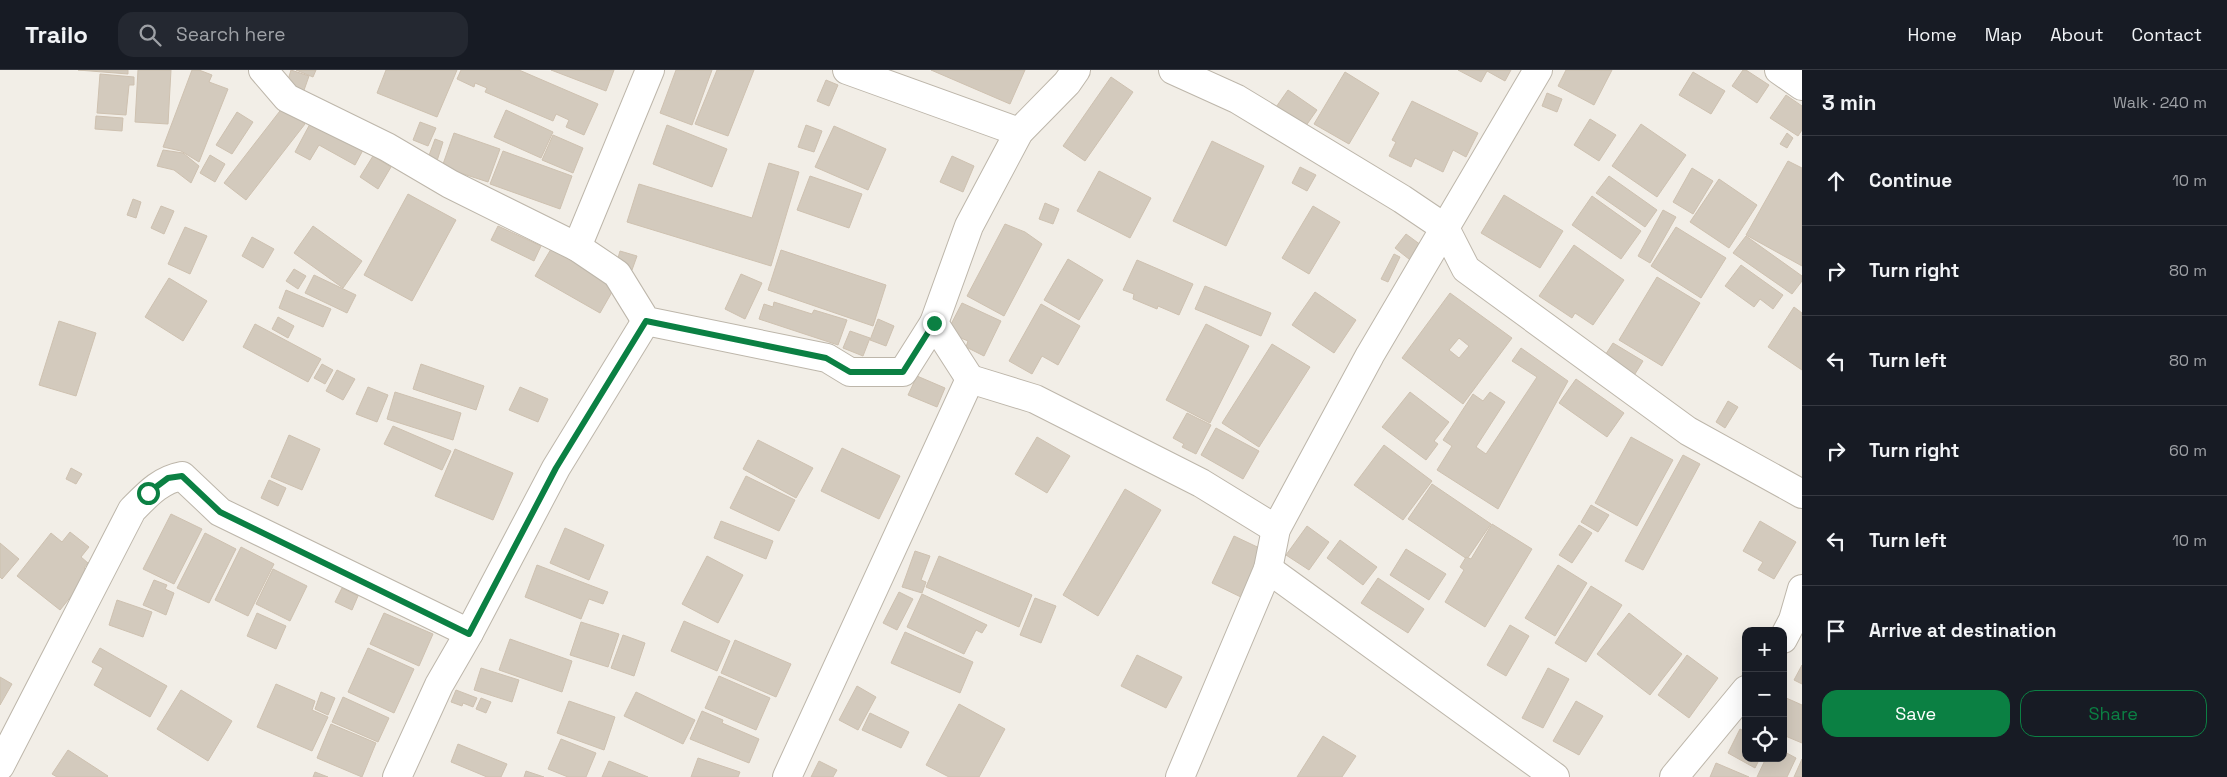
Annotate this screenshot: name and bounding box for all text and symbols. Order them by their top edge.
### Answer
search box [118,12,468,57]
text: Trailo [25,19,88,50]
icon: search [136,21,164,49]
text: Search here [176,22,286,47]
text: Home [1908,23,1957,46]
text: Map [1985,23,2022,46]
text: About [2050,23,2104,46]
text: Contact [2132,23,2202,46]
text: 3 min [1822,89,1877,116]
text: Walk · 240 m [2113,92,2207,113]
icon: ahead [1822,167,1850,195]
text: Continue [1869,168,1952,193]
text: 10 m [2172,170,2207,191]
icon: right [1822,257,1850,285]
text: Turn right [1869,258,1959,283]
text: 80 m [2169,260,2207,281]
route end [923,312,946,335]
icon: left [1822,347,1850,375]
text: Turn left [1869,348,1947,373]
text: 80 m [2169,350,2207,371]
icon: right [1822,437,1850,465]
text: Turn right [1869,438,1959,463]
text: 60 m [2169,440,2207,461]
route start [137,482,160,505]
icon: left [1822,527,1850,555]
text: Turn left [1869,528,1947,553]
text: 10 m [2172,530,2207,551]
icon: arrive [1822,617,1850,645]
text: Arrive at destination [1869,618,2057,643]
map controls [1742,627,1787,762]
button: + [1742,627,1787,672]
button: − [1742,672,1787,717]
button: Save [1822,690,2010,737]
button: Share [2020,690,2207,737]
button: locate [1742,717,1787,762]

